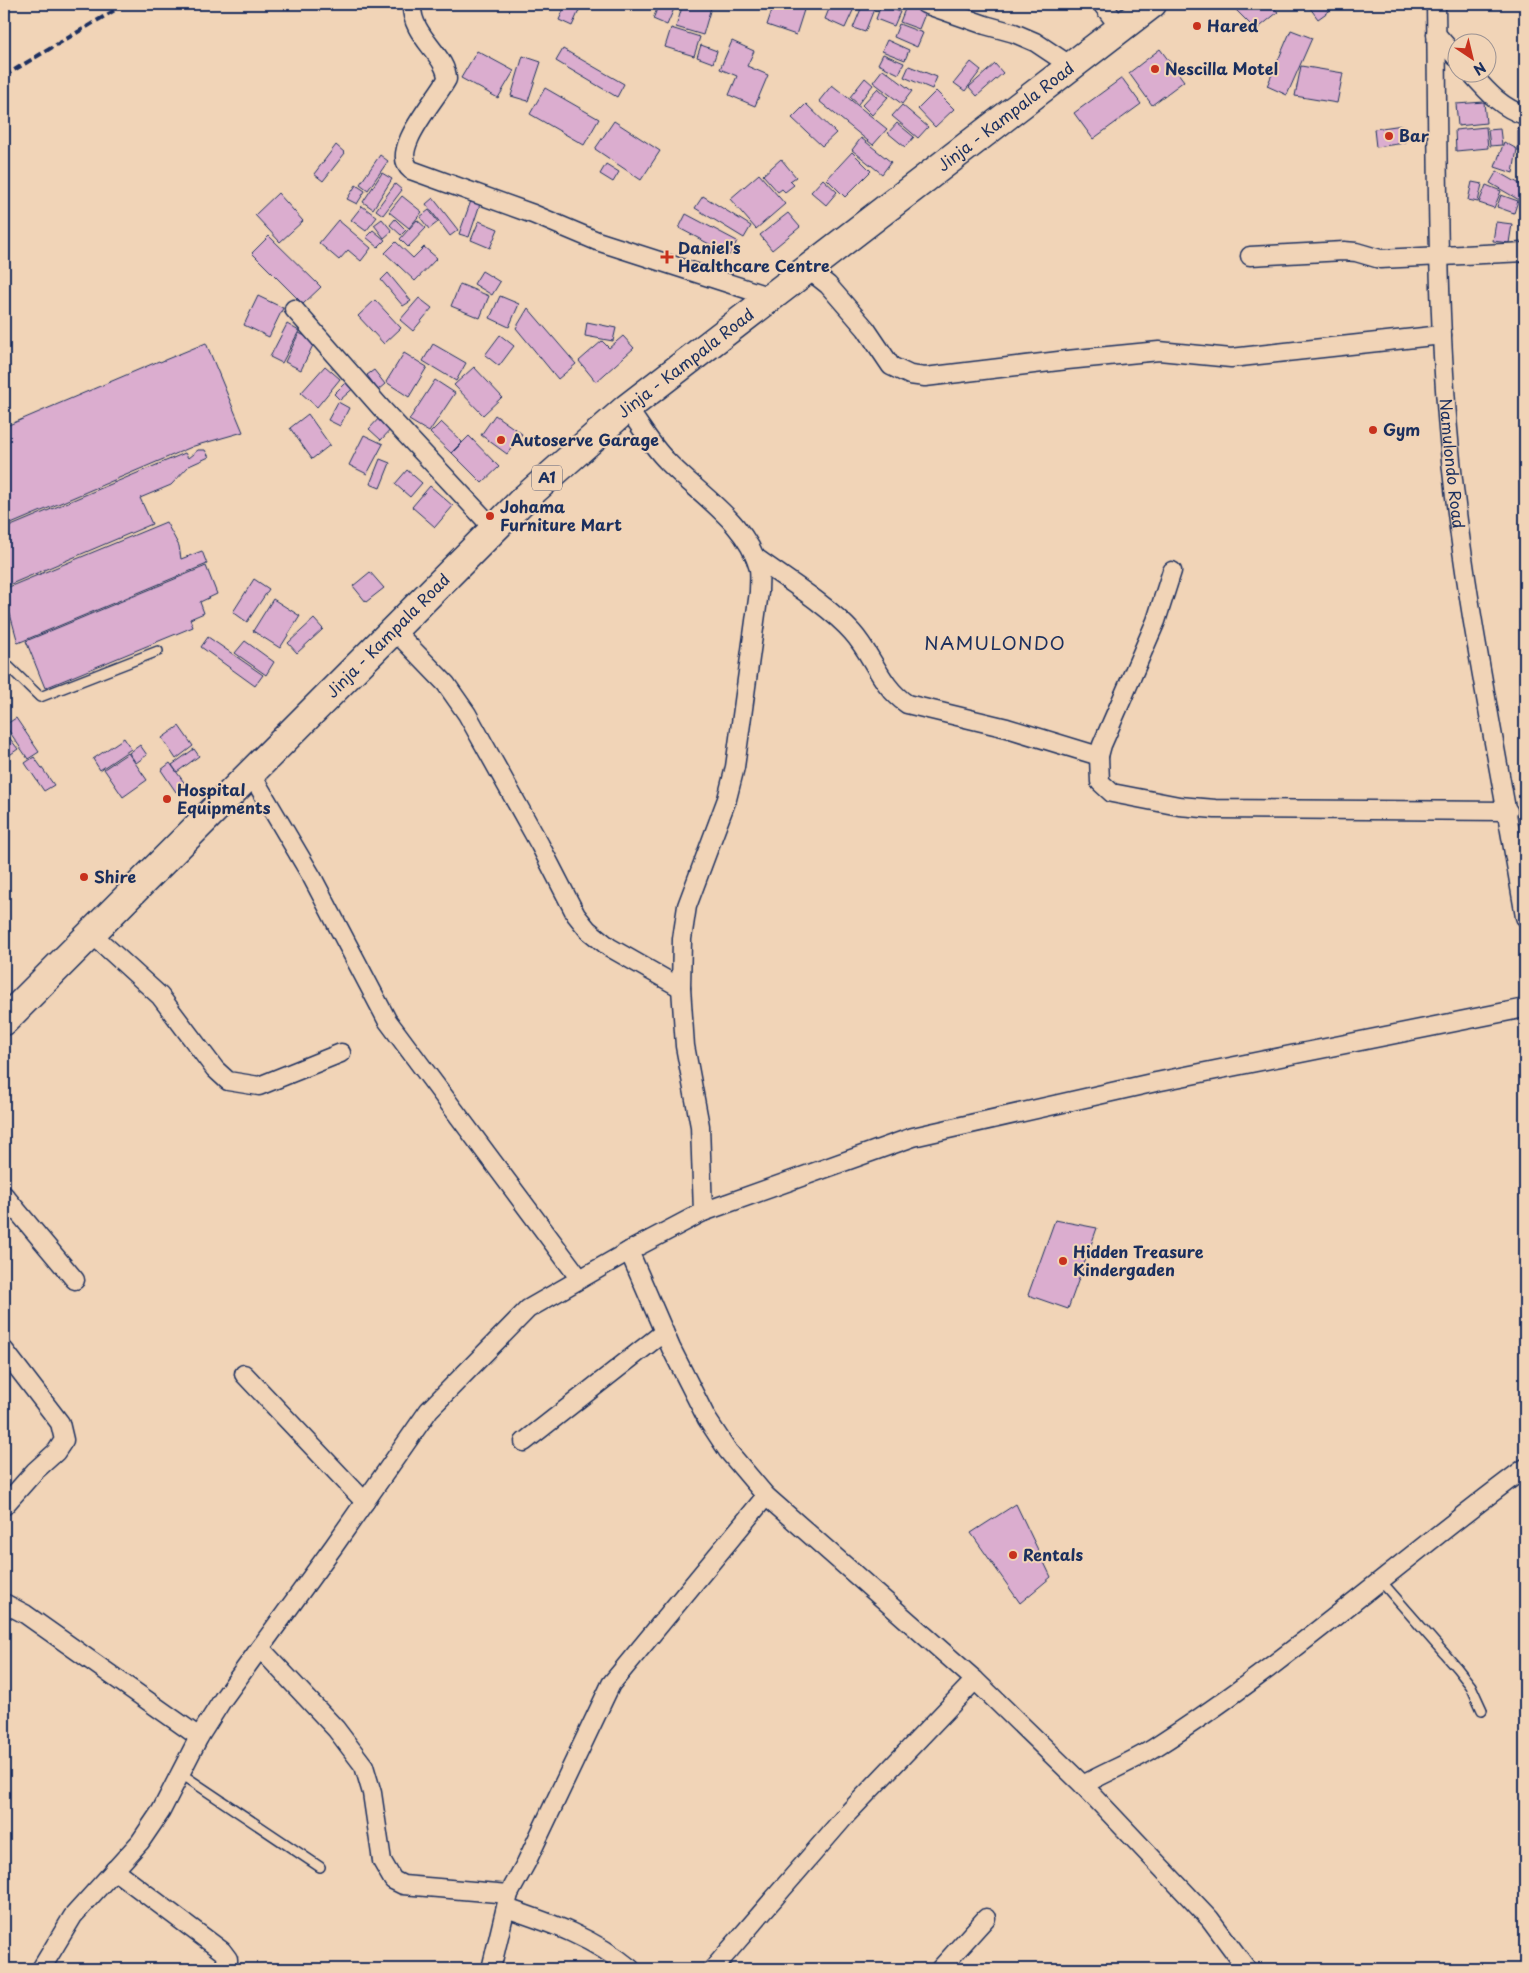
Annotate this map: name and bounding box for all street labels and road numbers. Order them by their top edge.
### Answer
street label: Jinja - Kampala Road [931,55,1079,176]
street label: Jinja - Kampala Road [611,302,758,423]
street label: Namulondo Road [1435,397,1472,530]
road number: A1 [532,466,562,490]
street label: Jinja - Kampala Road [320,567,455,703]

